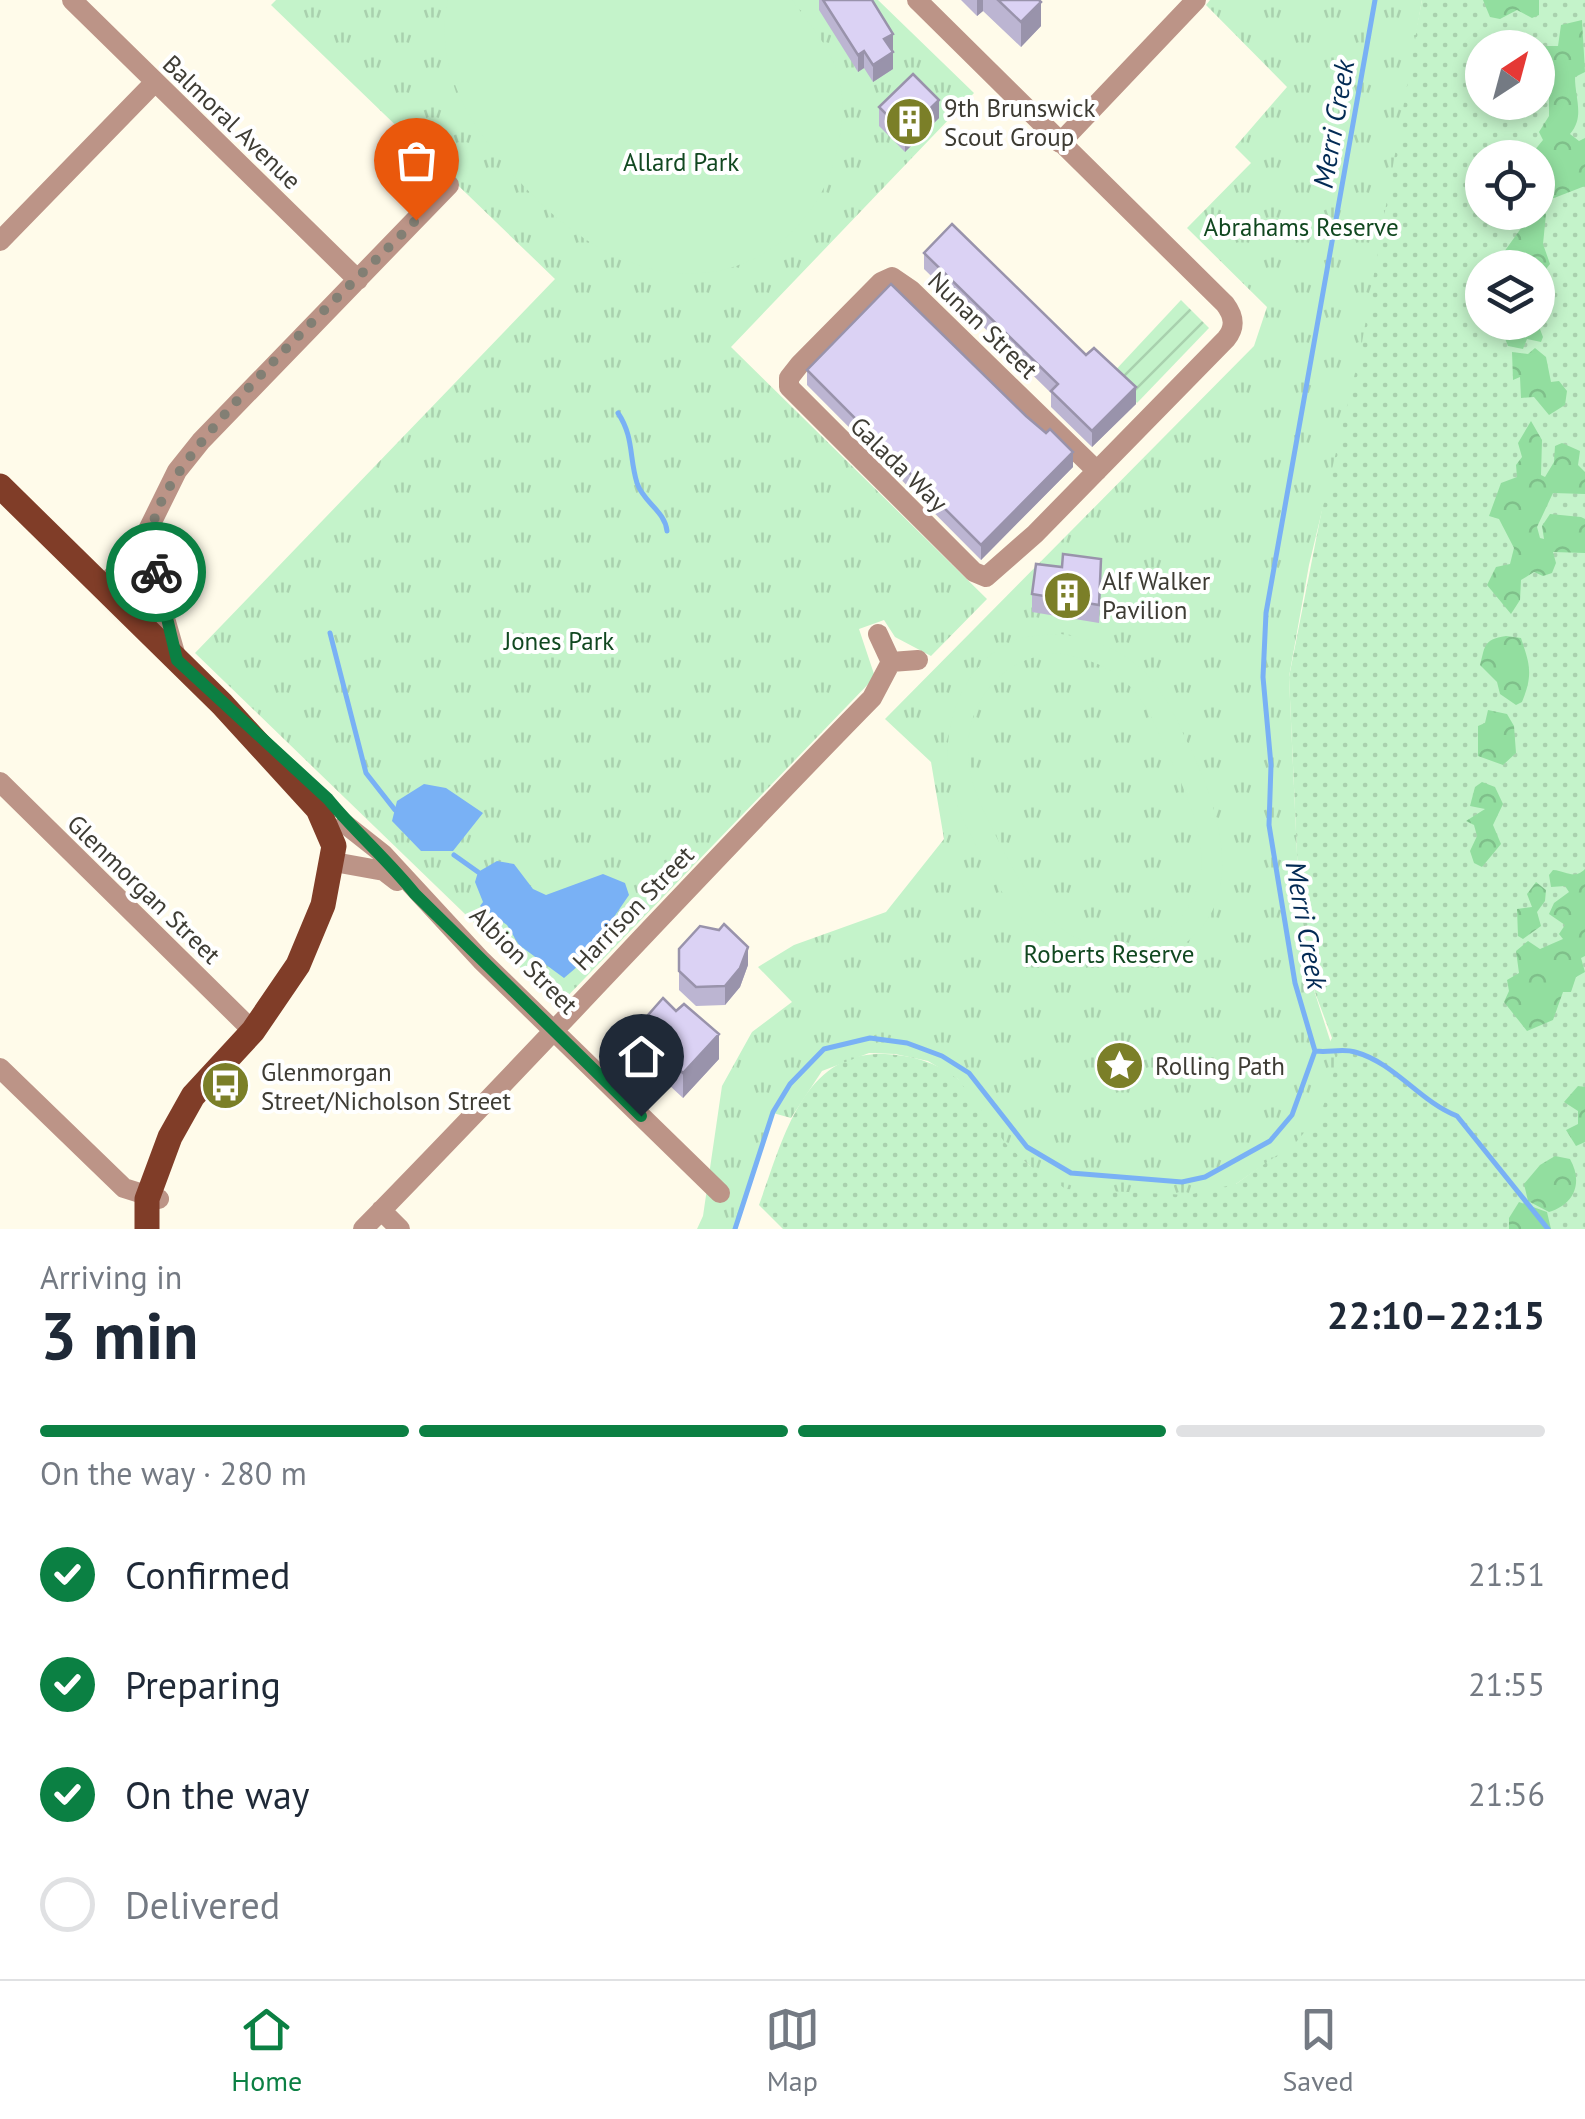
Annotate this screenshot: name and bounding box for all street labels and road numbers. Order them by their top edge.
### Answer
street label: Balmoral Avenue [156,48,308,196]
street label: Nunan Street [921,265,1045,386]
street label: Galada Way [844,410,955,519]
street label: Glenmorgan Street [61,808,228,971]
street label: Harrison Street [566,839,701,977]
street label: Albion Street [463,899,585,1021]

